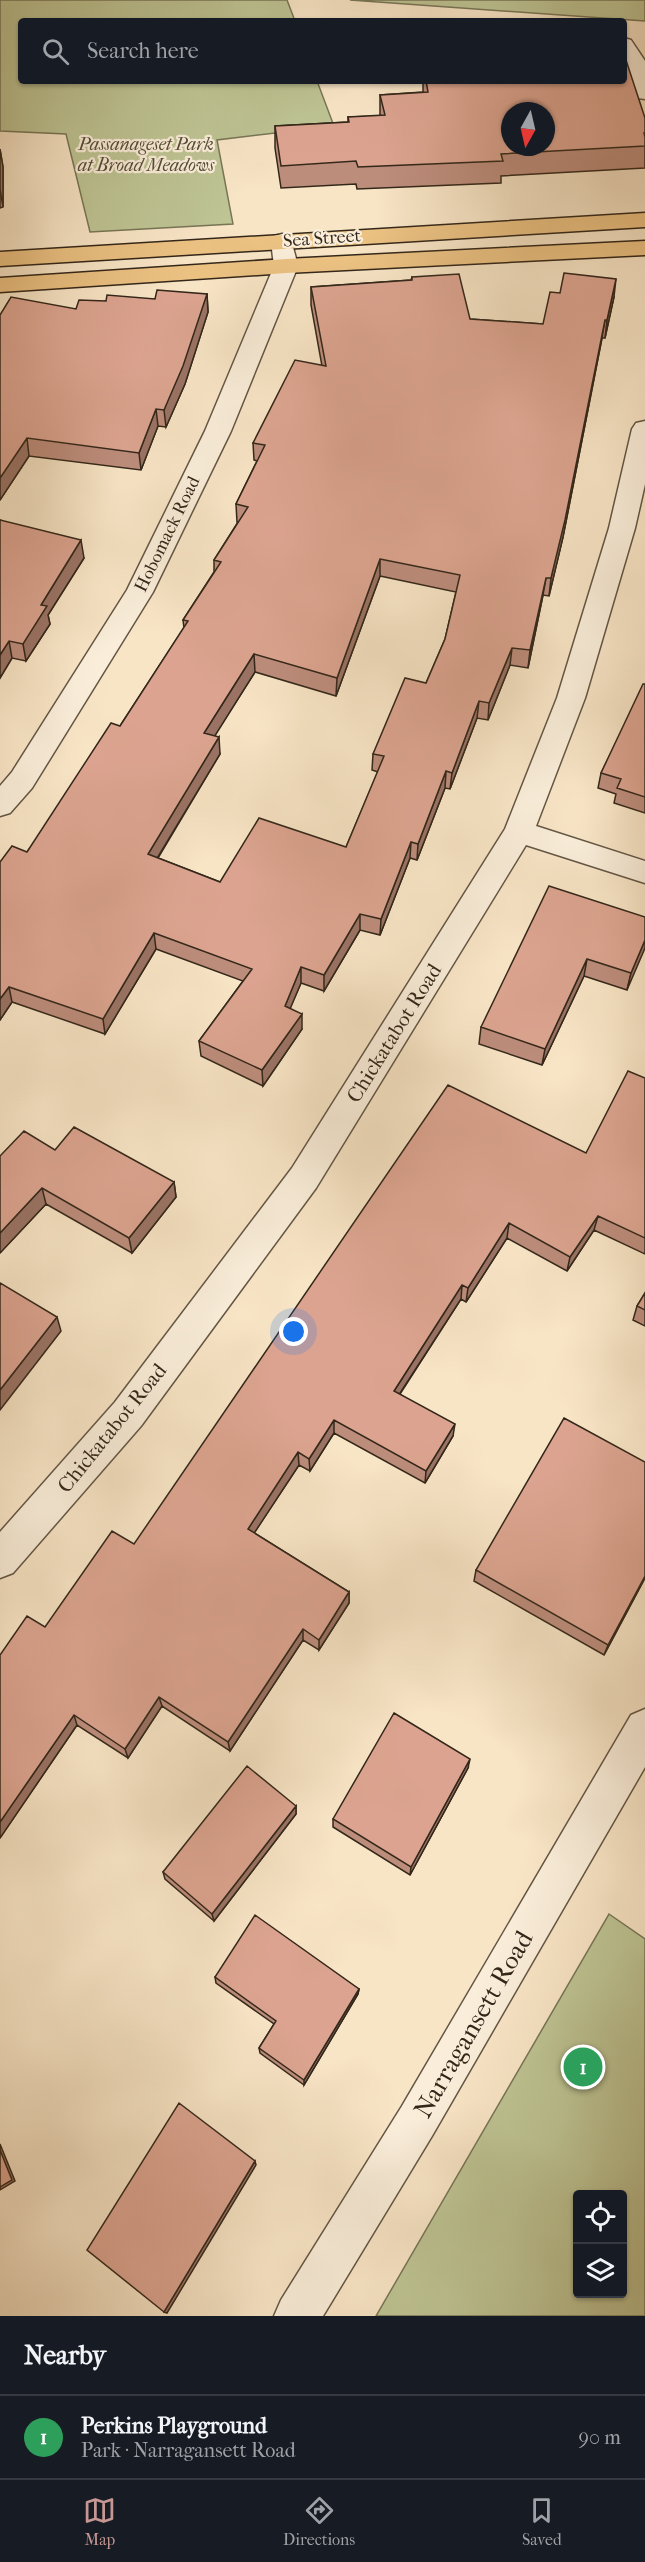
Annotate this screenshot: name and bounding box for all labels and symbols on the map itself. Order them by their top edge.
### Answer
north arrow [501,102,555,156]
park label: Passanageset Park at Broad Meadows [77,134,215,176]
street label: Sea Street [282,225,362,252]
street label: Hobomack Road [130,473,205,595]
street label: Chickatabot Road [342,959,447,1107]
your location [279,1317,308,1346]
street label: Chickatabot Road [53,1358,172,1497]
street label: Narragansett Road [407,1924,540,2123]
pin: 1 [564,2044,602,2090]

